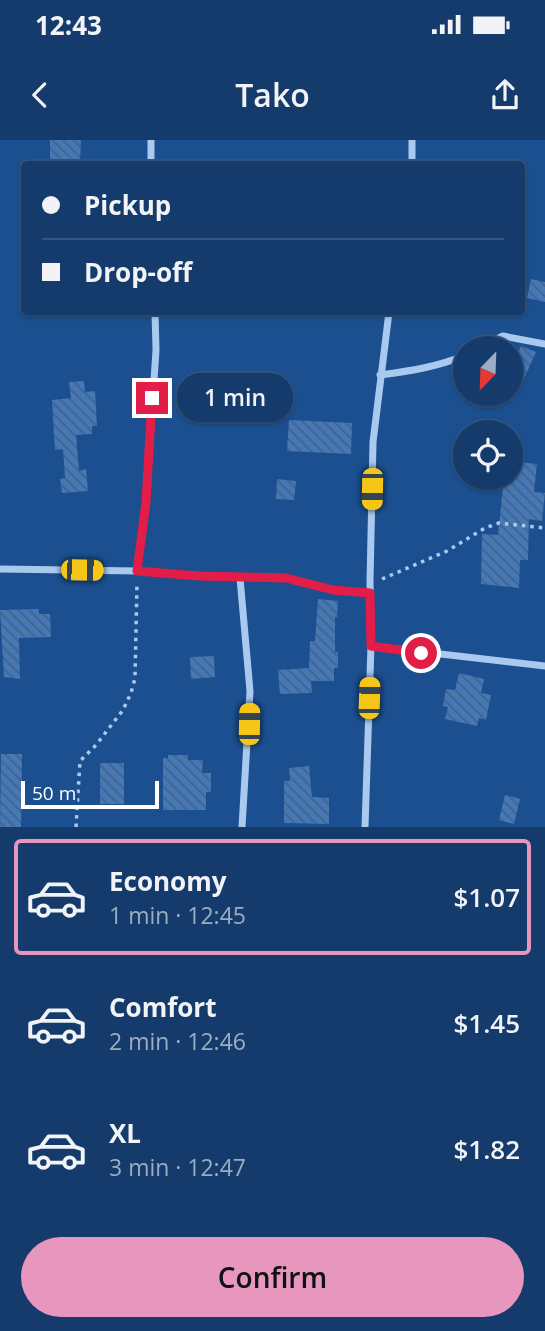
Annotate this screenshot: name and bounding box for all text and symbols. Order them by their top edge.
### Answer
text: 12:43 [35,7,102,43]
text: Tako [235,73,310,116]
icon: back [21,76,59,114]
icon: share [486,76,524,114]
text: Pickup [84,187,171,223]
text: Drop-off [84,254,192,290]
north arrow [453,336,523,406]
map controls [453,336,523,490]
callout: 1 min [176,373,292,422]
text: 1 min [204,381,266,413]
route end [136,382,168,414]
button: locate [453,420,523,490]
car [362,468,383,510]
car [61,559,104,581]
route start [405,637,437,669]
car [358,677,381,719]
car [239,703,260,745]
scale bar [21,778,159,810]
text: 50 m [32,780,76,806]
text: Economy [109,863,227,899]
icon: car [25,866,88,929]
text: $1.07 [453,879,520,915]
text: 1 min · 12:45 [109,899,246,931]
text: Comfort [109,989,216,1025]
icon: car [25,992,88,1055]
text: $1.45 [453,1005,520,1041]
text: 2 min · 12:46 [109,1025,246,1057]
text: XL [109,1115,141,1151]
icon: car [25,1118,88,1181]
text: $1.82 [453,1131,520,1167]
text: 3 min · 12:47 [109,1151,246,1183]
button: Confirm [21,1237,524,1317]

